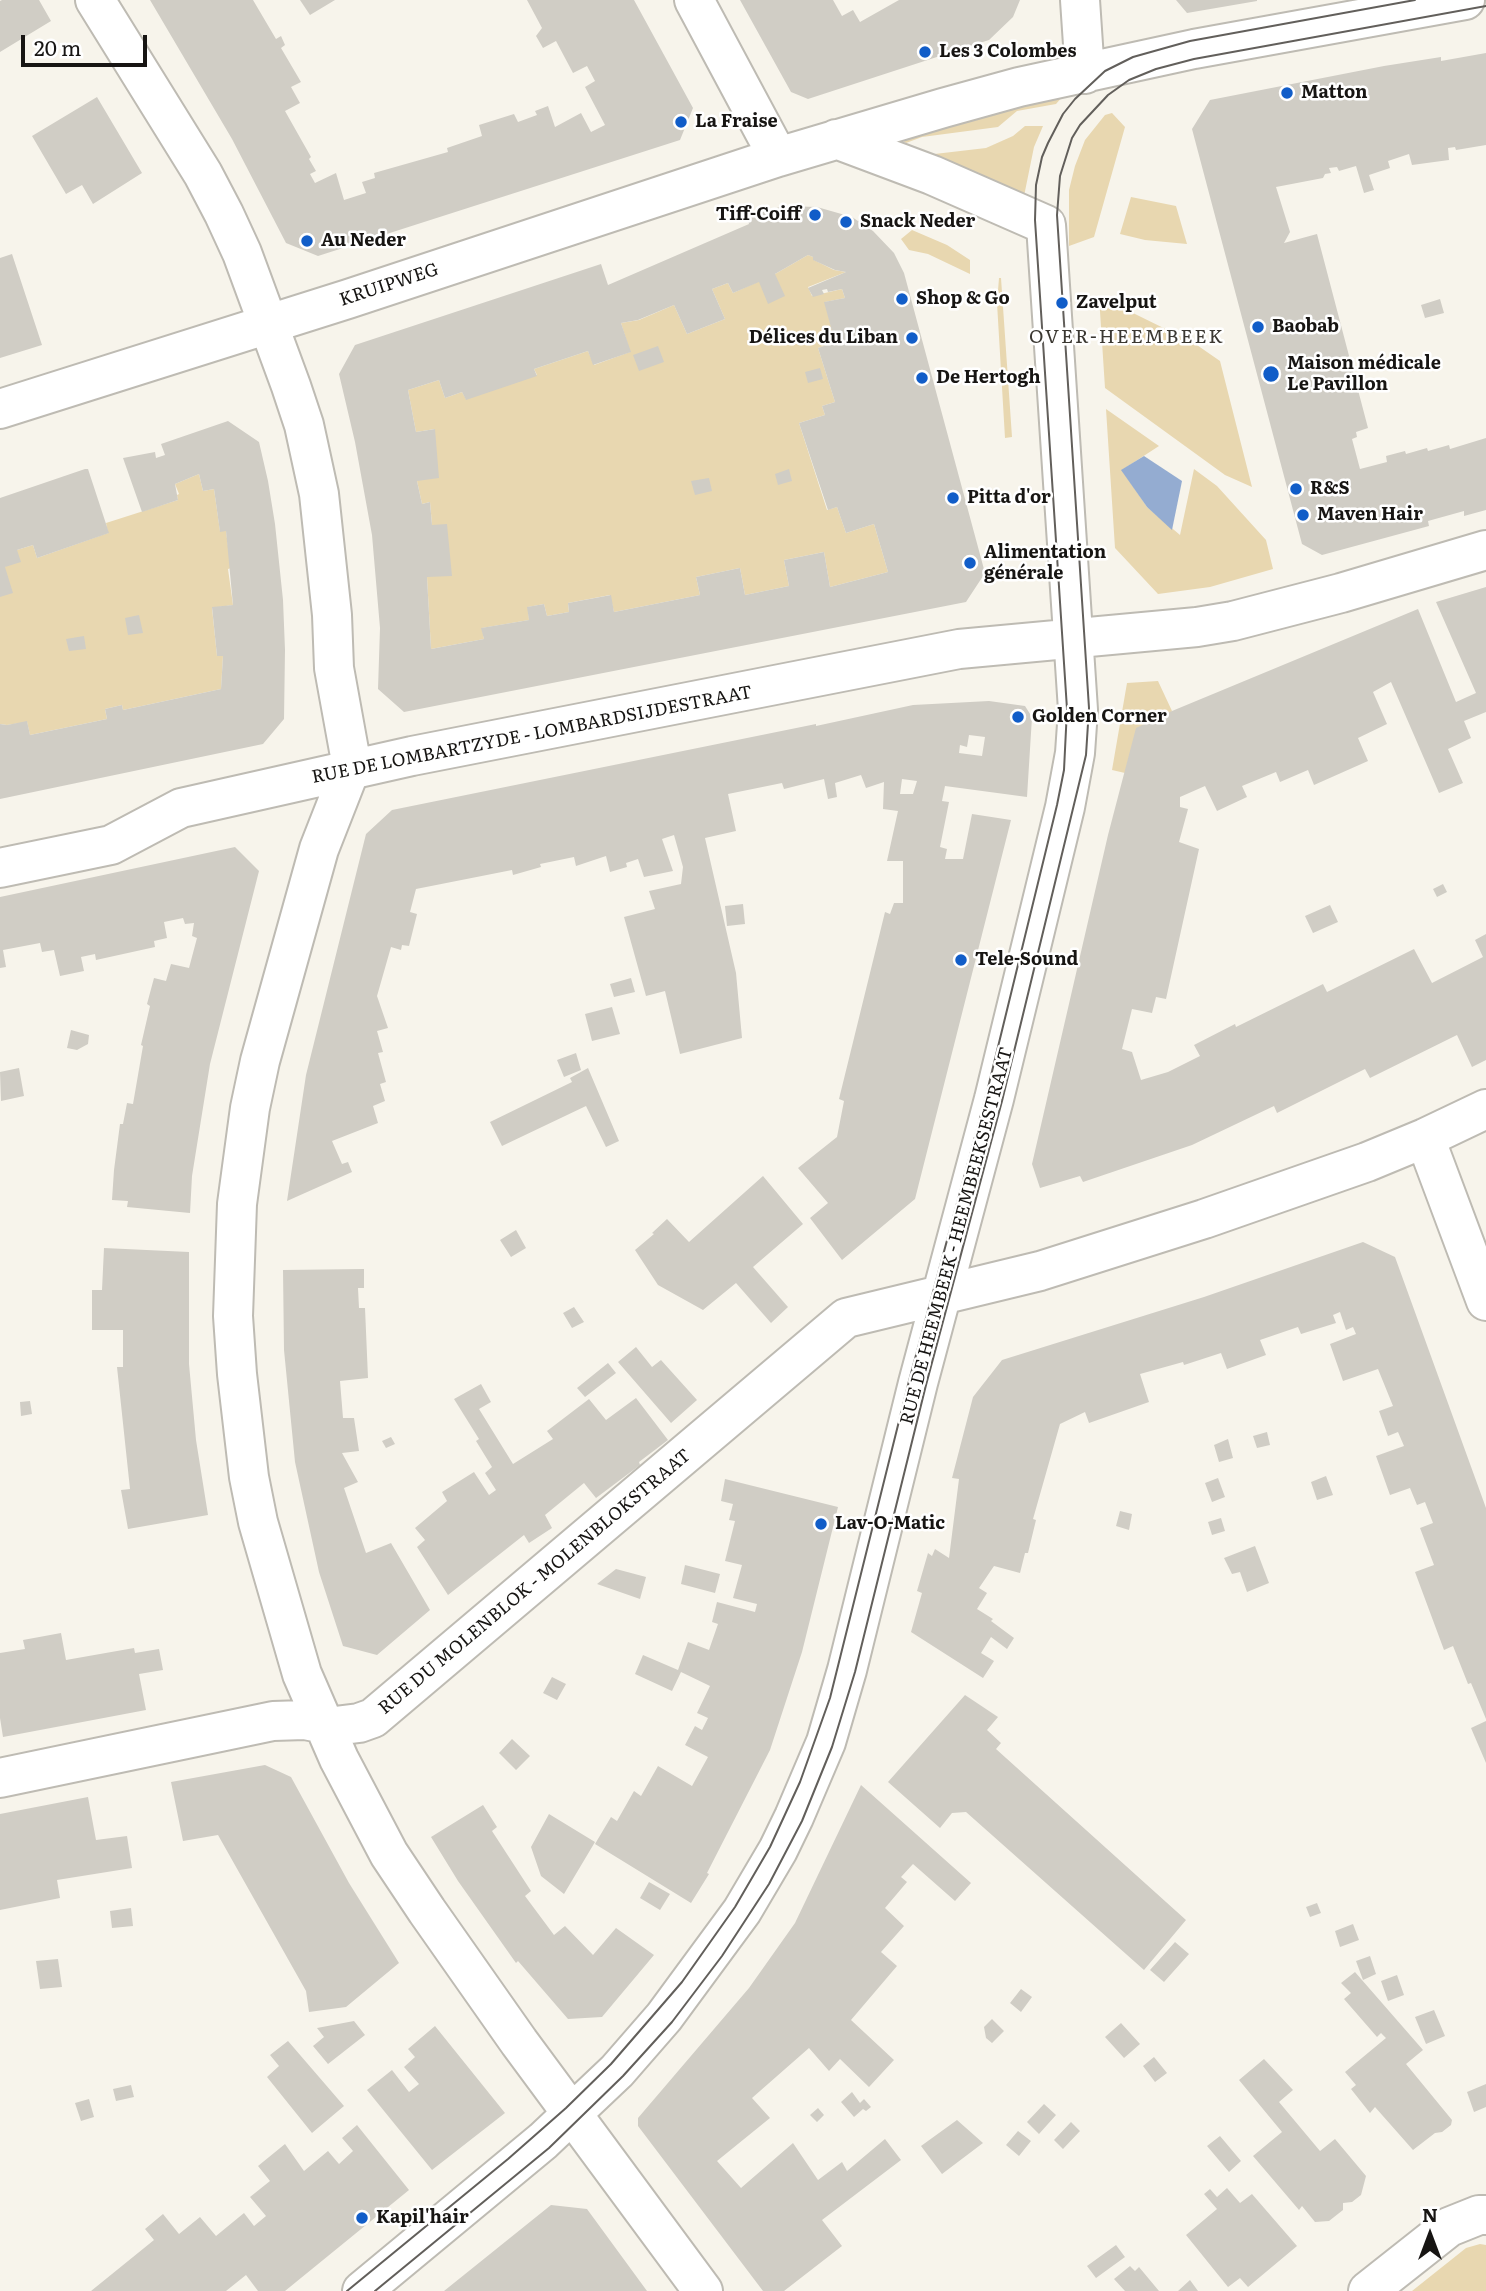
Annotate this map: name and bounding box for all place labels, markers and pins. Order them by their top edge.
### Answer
place label: Les 3 Colombes [939,41,1076,63]
marker: Les 3 Colombes [917,44,933,60]
place label: Matton [1301,82,1368,104]
marker: Matton [1279,85,1295,101]
place label: La Fraise [695,111,778,133]
marker: La Fraise [673,114,689,130]
place label: Tiff-Coiff [716,204,801,226]
marker: Tiff-Coiff [807,207,823,223]
place label: Snack Neder [860,211,975,233]
marker: Snack Neder [838,214,854,230]
place label: Au Neder [321,230,406,252]
marker: Au Neder [299,233,315,249]
place label: Shop & Go [916,288,1010,310]
marker: Shop & Go [894,291,910,307]
place label: Zavelput [1076,292,1157,314]
marker: Zavelput [1054,295,1070,311]
place label: Baobab [1272,316,1339,338]
marker: Baobab [1250,319,1266,335]
place label: Délices du Liban [749,327,898,349]
marker: Délices du Liban [904,330,920,346]
place label: Maison médicale Le Pavillon [1287,353,1441,396]
marker: Maison médicale Le Pavillon [1261,364,1281,384]
place label: De Hertogh [936,367,1041,389]
marker: De Hertogh [914,370,930,386]
place label: R&S [1310,478,1350,500]
marker: R&S [1288,481,1304,497]
place label: Pitta d'or [967,487,1051,509]
marker: Pitta d'or [945,490,961,506]
place label: Maven Hair [1317,504,1423,526]
marker: Maven Hair [1295,507,1311,523]
place label: Alimentation générale [984,542,1106,584]
marker: Alimentation générale [962,555,978,571]
place label: Golden Corner [1032,706,1167,728]
marker: Golden Corner [1010,709,1026,725]
place label: Tele-Sound [975,949,1078,971]
marker: Tele-Sound [953,952,969,968]
place label: Lav-O-Matic [835,1513,945,1535]
marker: Lav-O-Matic [813,1516,829,1532]
place label: Kapil'hair [376,2207,469,2229]
marker: Kapil'hair [354,2210,370,2226]

